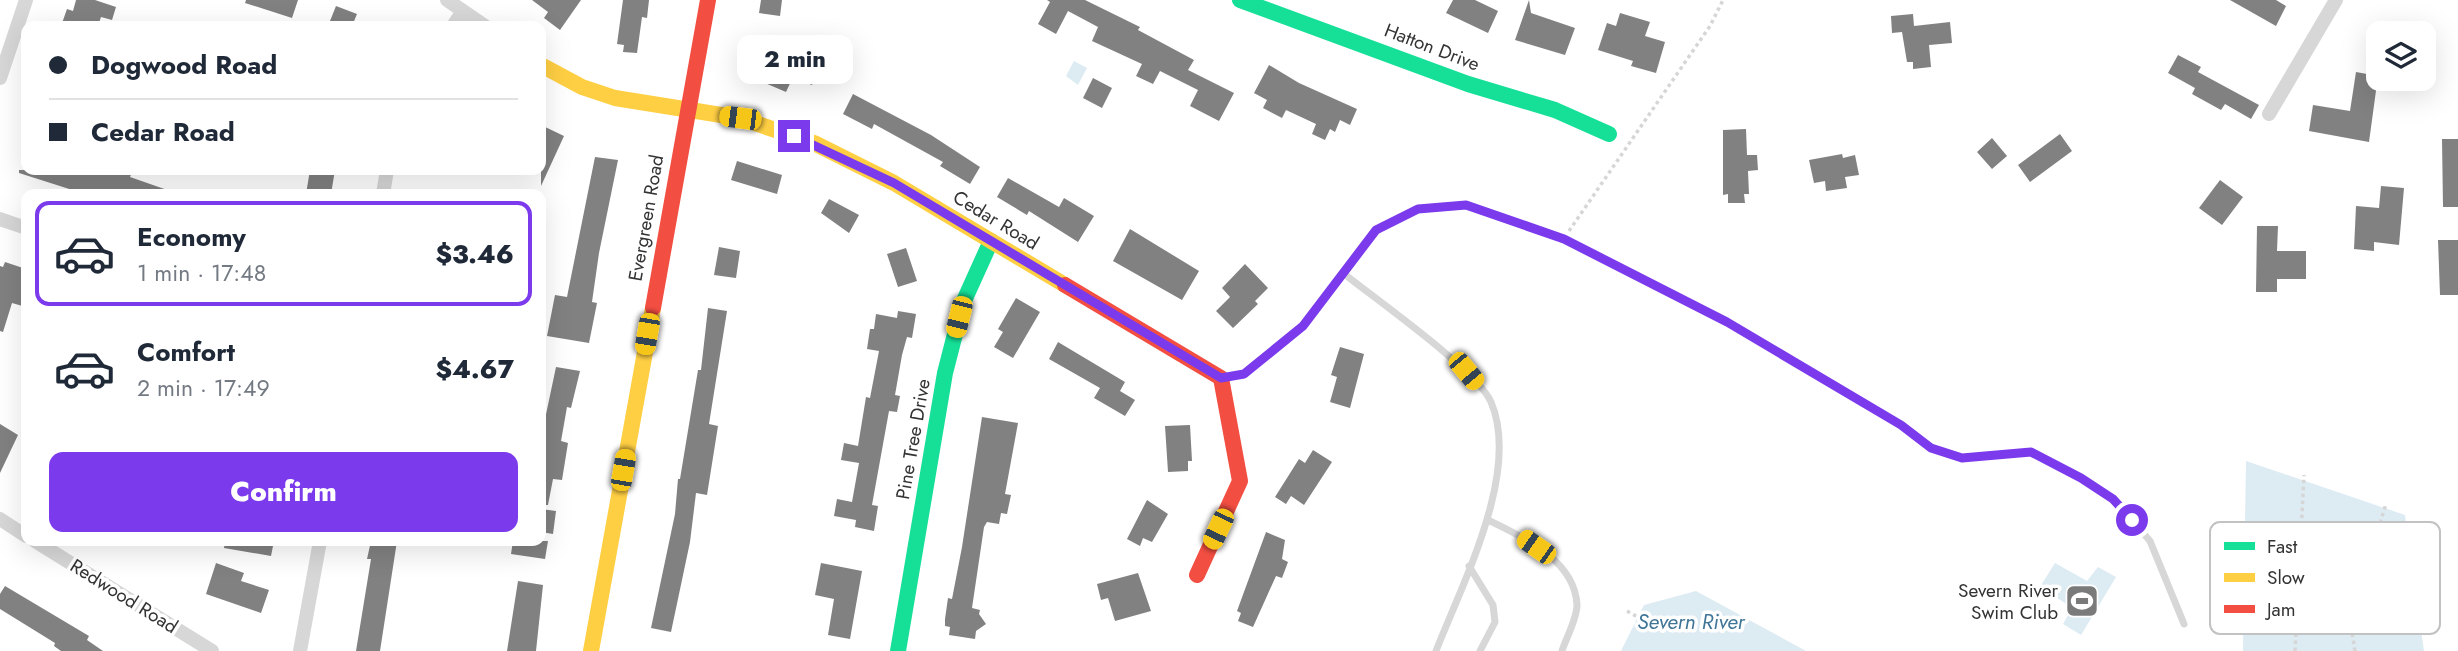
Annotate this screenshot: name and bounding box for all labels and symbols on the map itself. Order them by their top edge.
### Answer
street label: Hatton Drive [1380,16,1484,78]
callout: 2 min [736,34,852,83]
car [718,105,763,131]
route end [778,120,810,152]
street label: Evergreen Road [622,153,670,283]
street label: Cedar Road [948,184,1044,256]
car [944,294,975,340]
car [634,311,661,357]
car [1445,348,1488,394]
street label: Pine Tree Drive [889,376,937,501]
car [610,447,637,493]
route start [2116,504,2148,536]
car [1200,506,1237,552]
legend [2210,522,2440,634]
car [1513,526,1560,568]
text: Fast [2267,533,2298,560]
street label: Redwood Road [65,552,183,640]
text: Slow [2267,564,2305,591]
place label: Severn River Swim Club [1958,577,2058,626]
sports icon: Severn River Swim Club [2063,582,2101,620]
text: Jam [2264,596,2296,623]
water label: Severn River [1637,607,1746,637]

